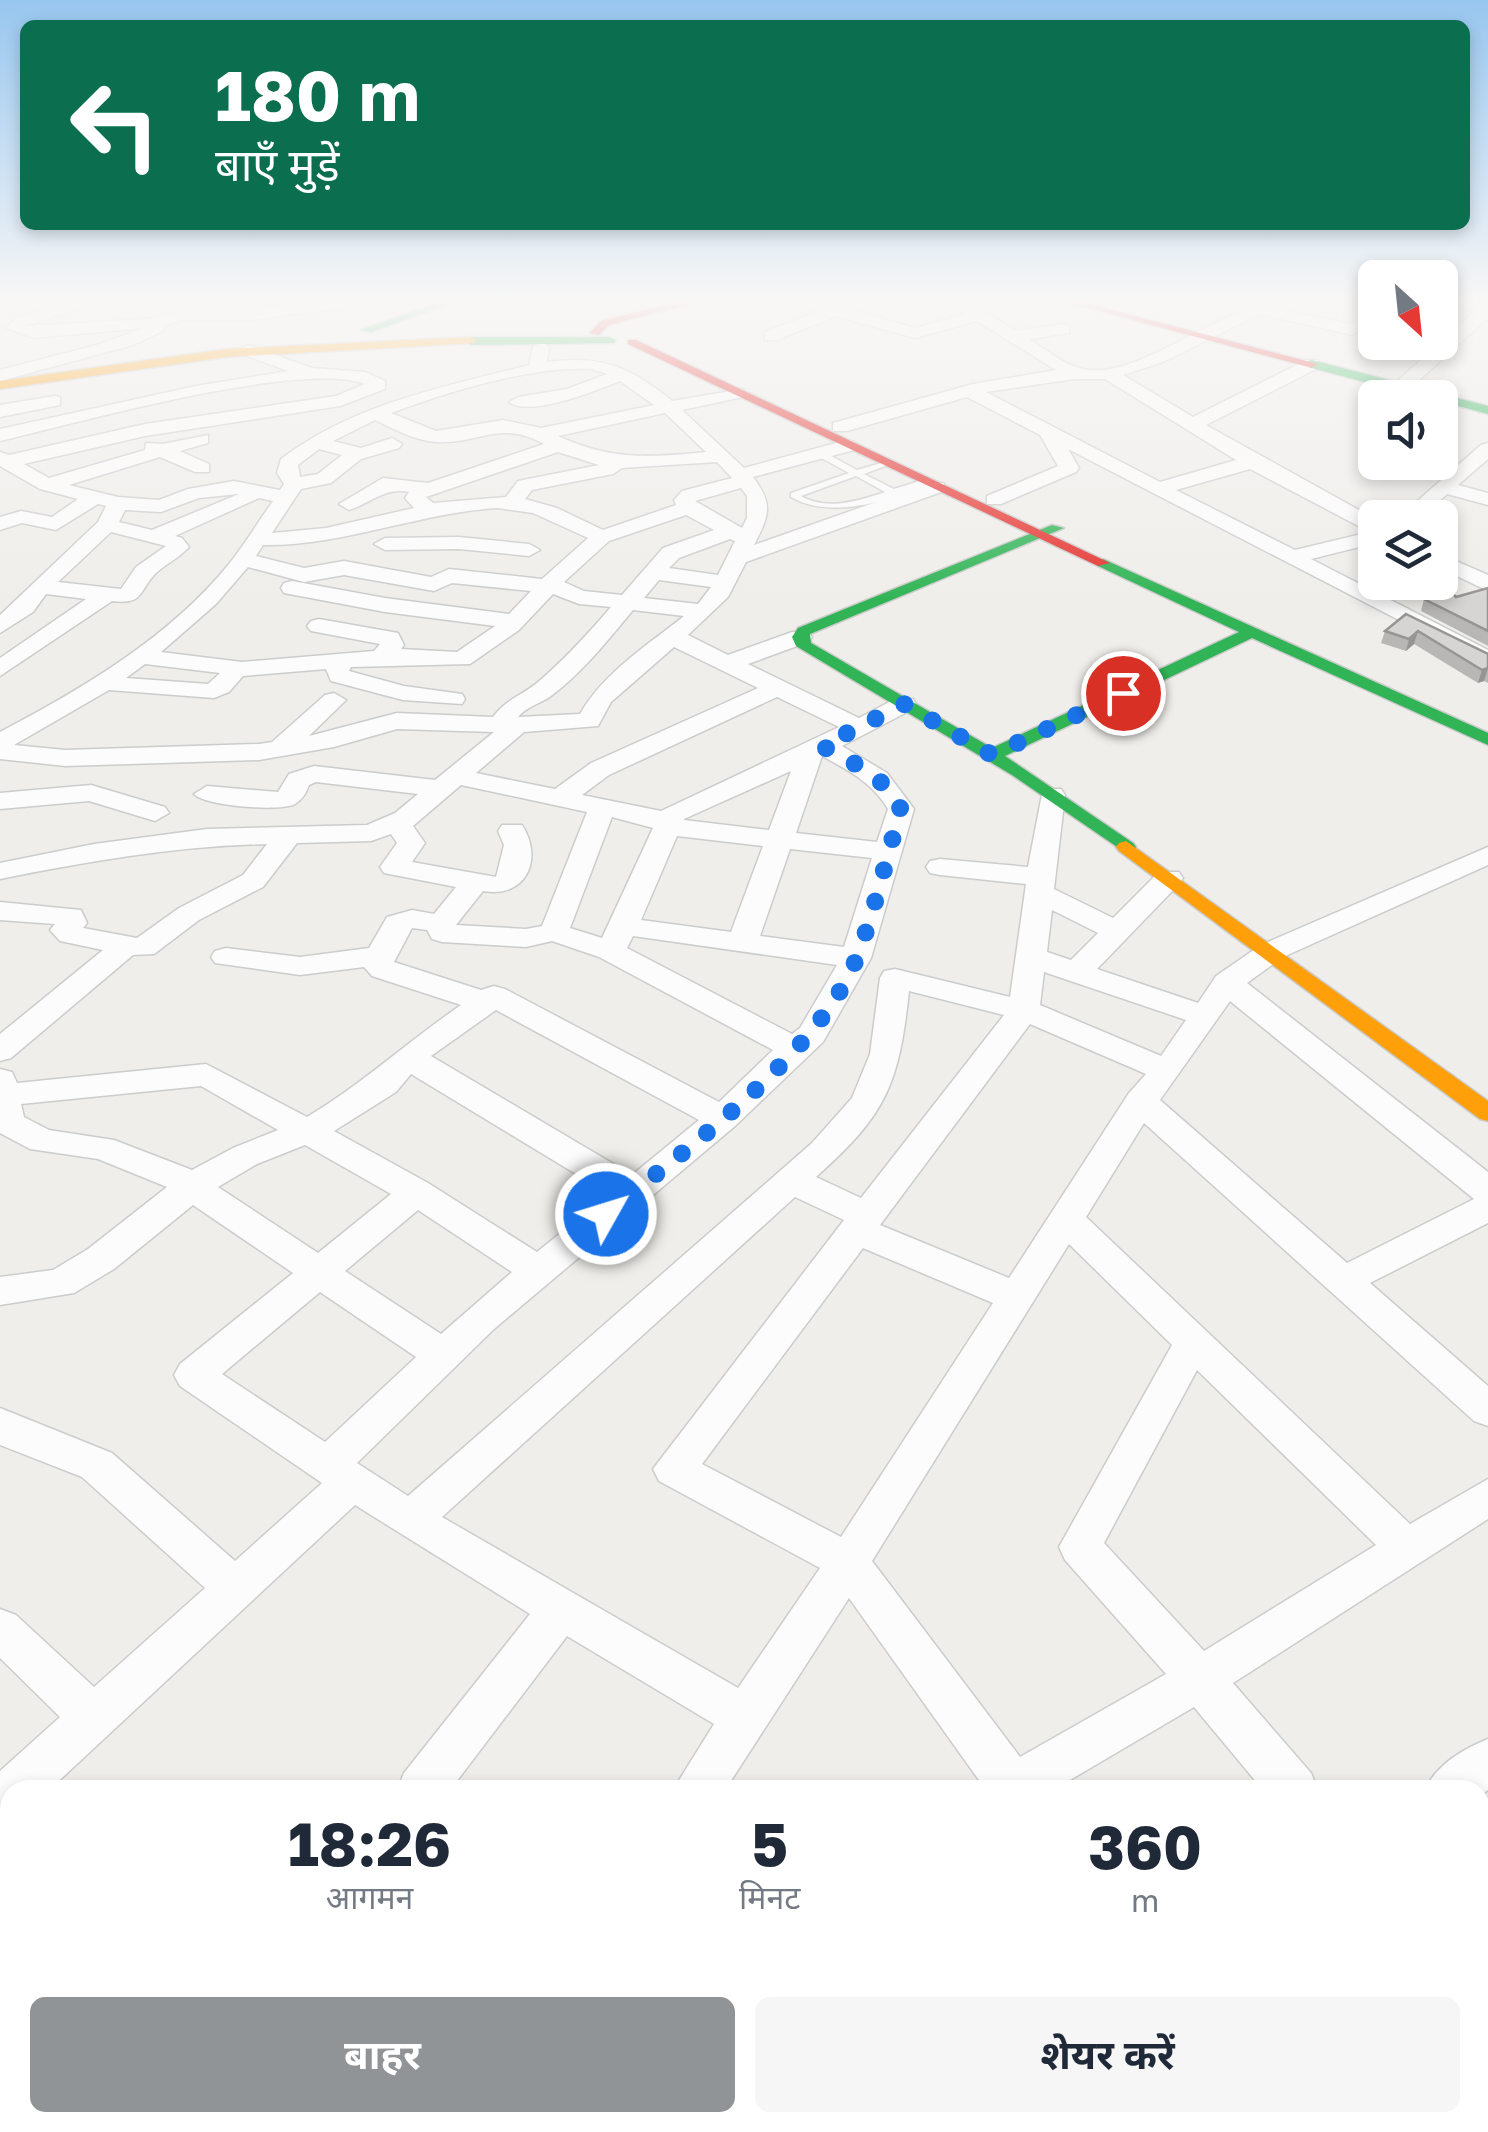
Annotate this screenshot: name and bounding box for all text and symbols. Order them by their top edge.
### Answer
text: 180 m [215,52,420,136]
icon: left [50,60,180,190]
text: बाएँ मुड़ें [215,137,339,191]
north arrow [1358,260,1458,360]
map controls [1358,260,1458,600]
button: sound [1358,380,1458,480]
button: layers [1358,500,1458,600]
pin [1081,651,1166,736]
icon: arrive [1096,666,1151,721]
position arrow [554,1162,658,1266]
text: 18:26 [288,1807,451,1879]
text: 5 [751,1807,788,1879]
text: 360 [1088,1810,1202,1882]
text: आगमन [326,1878,413,1916]
text: मिनट [739,1878,800,1916]
text: m [1131,1881,1159,1919]
button: बाहर [30,1997,735,2112]
button: शेयर करें [755,1997,1460,2112]

